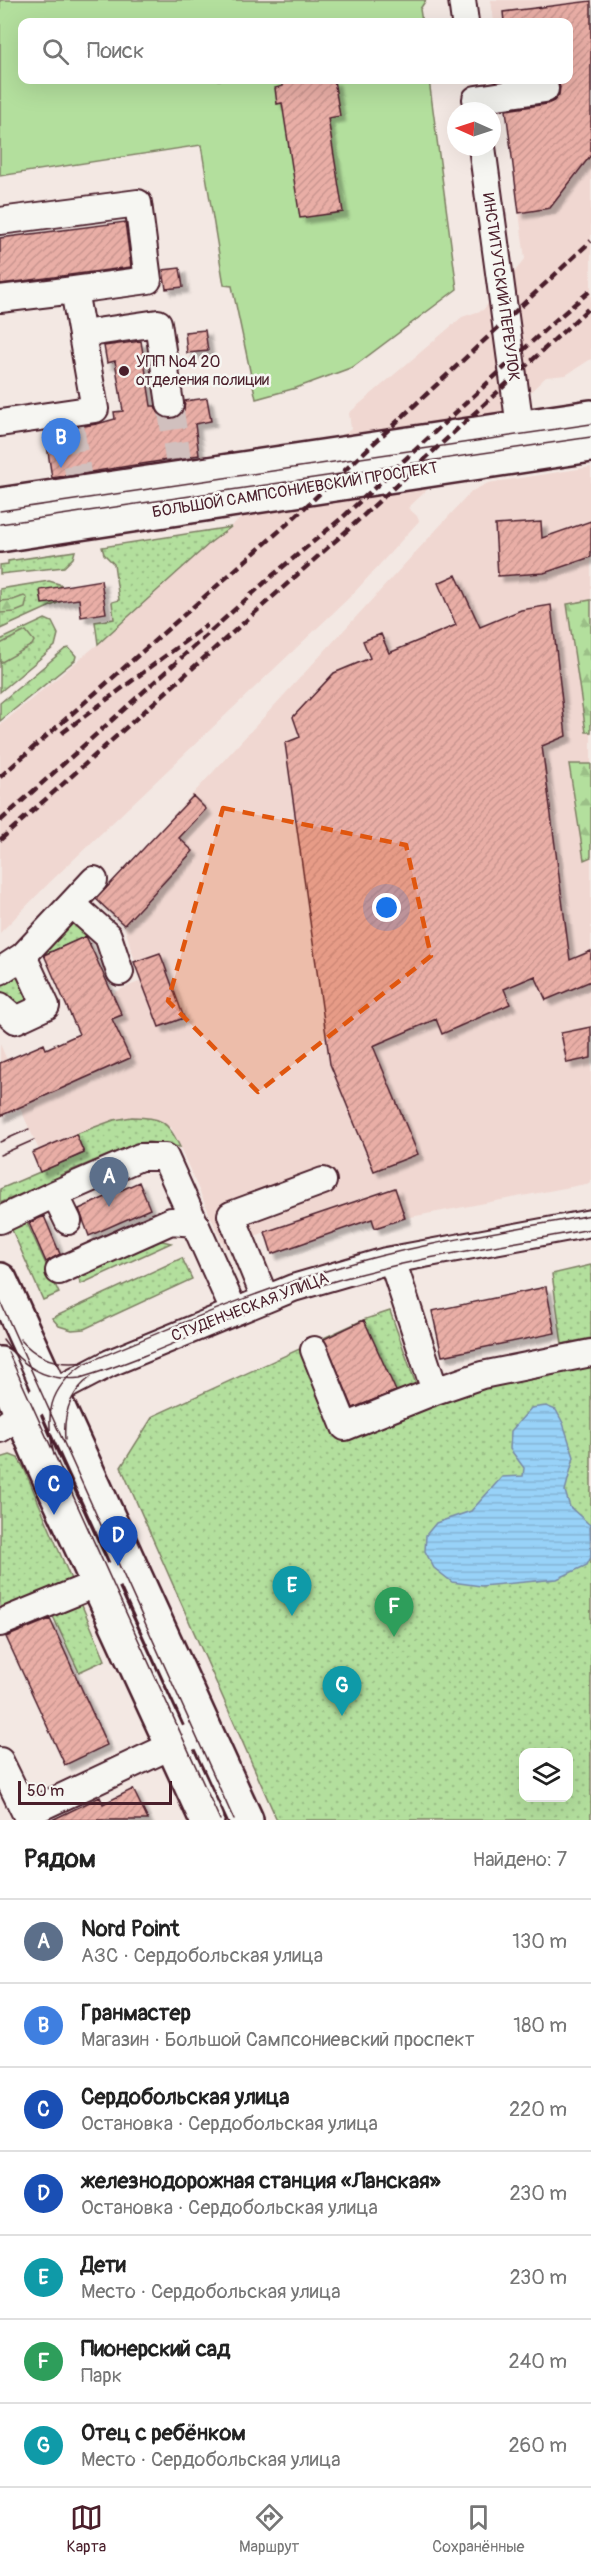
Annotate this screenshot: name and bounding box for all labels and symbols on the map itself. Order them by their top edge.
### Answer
north arrow [447,102,501,156]
street label: ИНСТИТУТСКИЙ ПЕРЕУЛОК [478,192,524,382]
place label: УПП №4 20 отделения полиции [136,352,269,390]
marker: УПП №4 20 отделения полиции [117,364,131,378]
pin: B [42,418,80,468]
street label: БОЛЬШОЙ САМПСОНИЕВСКИЙ ПРОСПЕКТ [151,457,439,522]
your location [372,893,401,922]
pin: A [90,1158,128,1207]
street label: СТУДЕНЧЕСКАЯ УЛИЦА [168,1268,332,1346]
pin: C [34,1466,74,1515]
pin: D [98,1516,138,1566]
pin: E [272,1566,312,1616]
pin: F [374,1588,414,1637]
pin: G [322,1666,362,1716]
scale bar [18,1778,172,1806]

